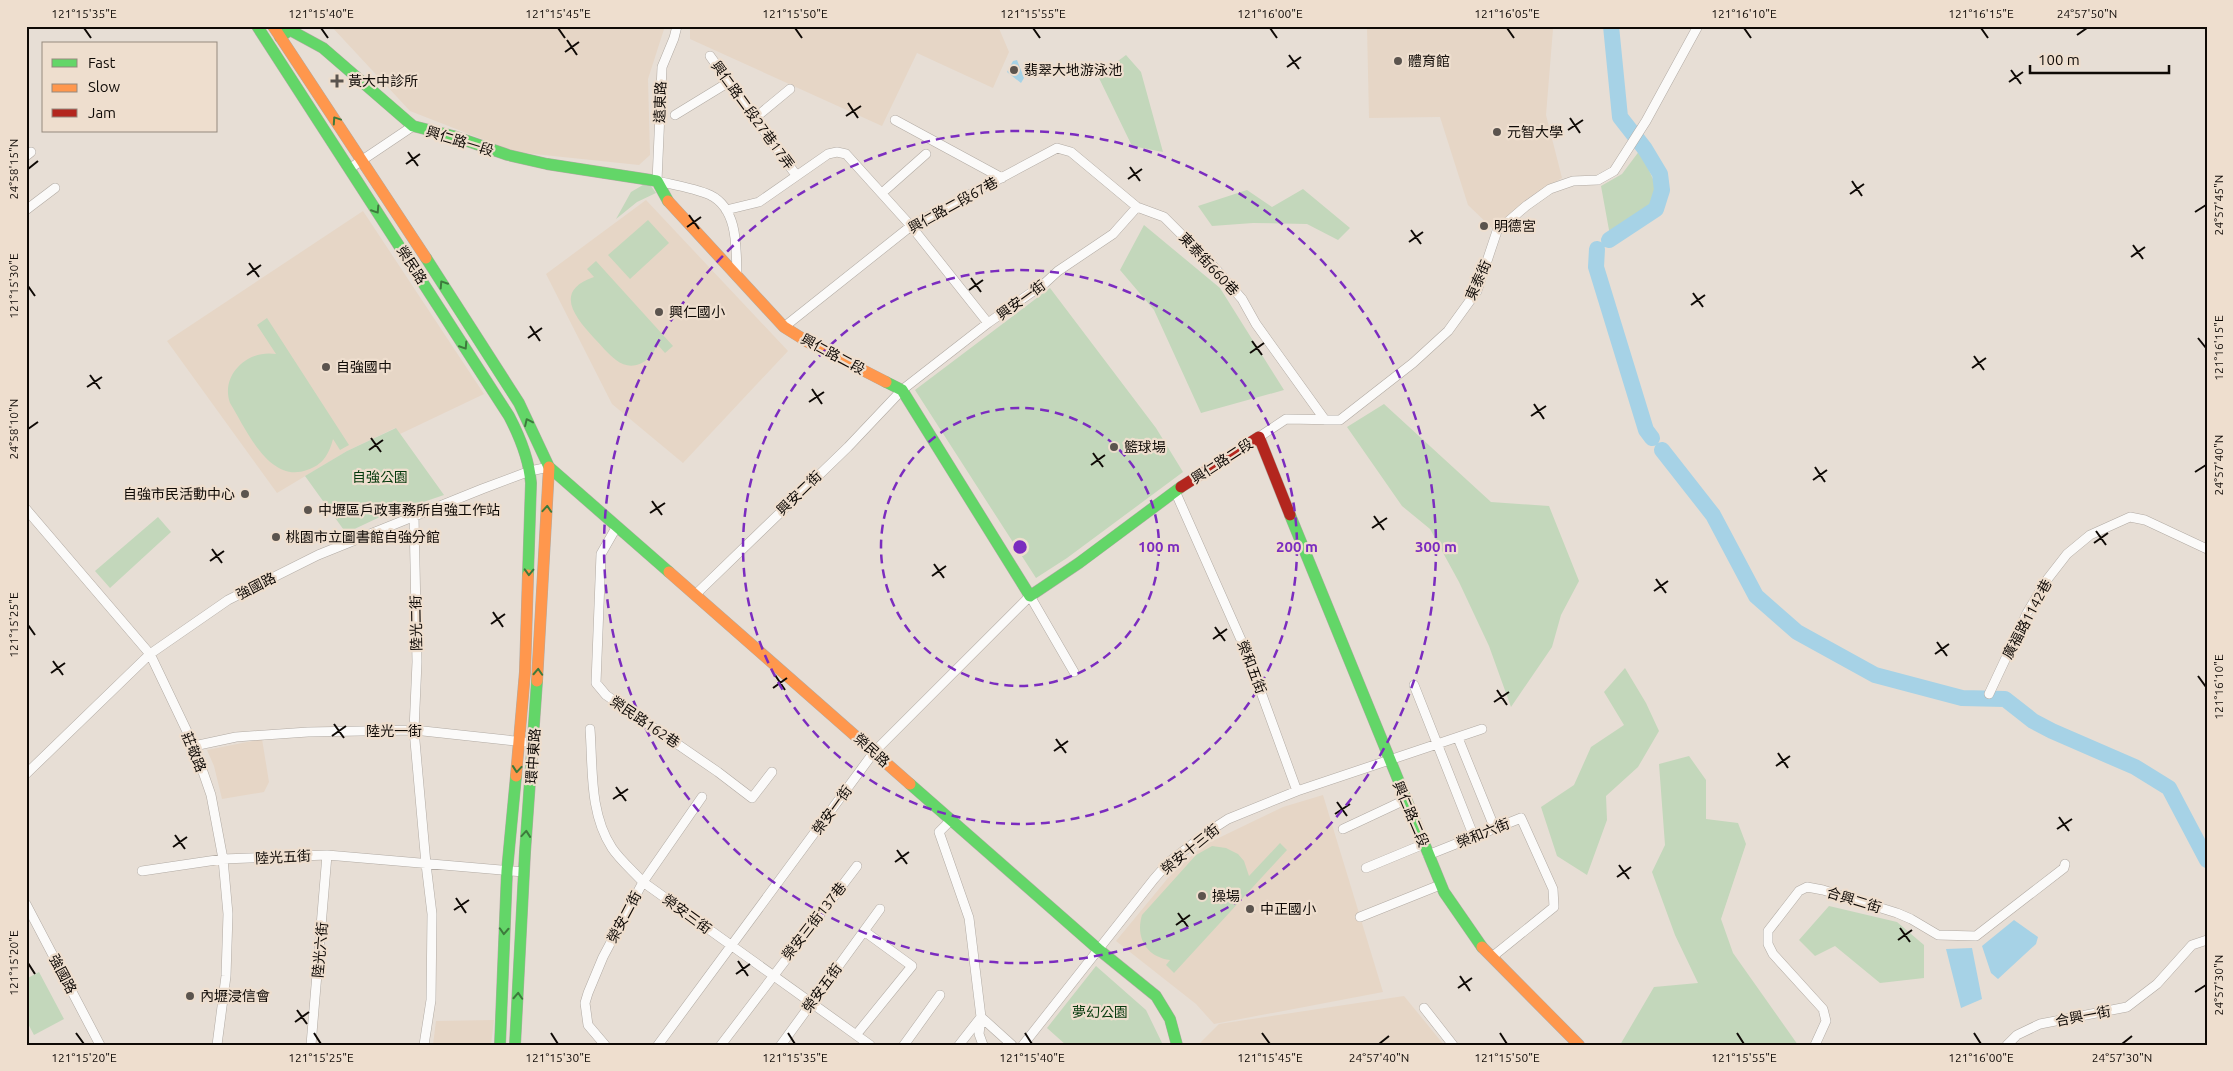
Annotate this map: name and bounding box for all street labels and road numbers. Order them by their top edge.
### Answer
street label: 興仁路二段27巷17弄 [708,58,798,172]
street label: 遠東路 [651,81,669,123]
street label: 興仁路一段 [424,123,496,159]
street label: 興仁路二段67巷 [905,174,1001,236]
street label: 東泰街660巷 [1176,229,1242,299]
street label: 榮民路 [394,243,430,287]
street label: 東泰街 [1462,258,1494,302]
street label: 興安一街 [994,277,1048,323]
street label: 興仁路二段 [798,331,868,377]
street label: 興仁路二段 [1188,435,1256,487]
street label: 興安二街 [773,468,825,518]
street label: 強國路 [234,569,278,603]
street label: 廣福路1142巷 [1999,577,2055,661]
street label: 陸光二街 [408,595,424,651]
street label: 榮和五街 [1234,638,1270,696]
street label: 榮民路162巷 [607,693,683,751]
street label: 陸光一街 [366,723,422,739]
street label: 環中東路 [523,728,543,784]
street label: 莊敬路 [179,730,209,774]
street label: 榮民路 [851,730,893,770]
street label: 興仁路二段 [1390,779,1432,849]
street label: 榮安一街 [809,783,855,837]
street label: 榮和六街 [1454,815,1512,851]
street label: 榮安十三街 [1158,821,1222,877]
street label: 陸光五街 [255,848,311,866]
street label: 榮安三街137巷 [779,879,849,963]
street label: 合興二街 [1825,884,1883,916]
street label: 榮安二街 [604,889,644,945]
street label: 榮安三街 [660,891,714,937]
street label: 陸光六街 [310,921,330,979]
street label: 強國路 [46,952,80,996]
street label: 榮安五街 [799,961,845,1015]
street label: 合興一街 [2054,1003,2112,1029]

